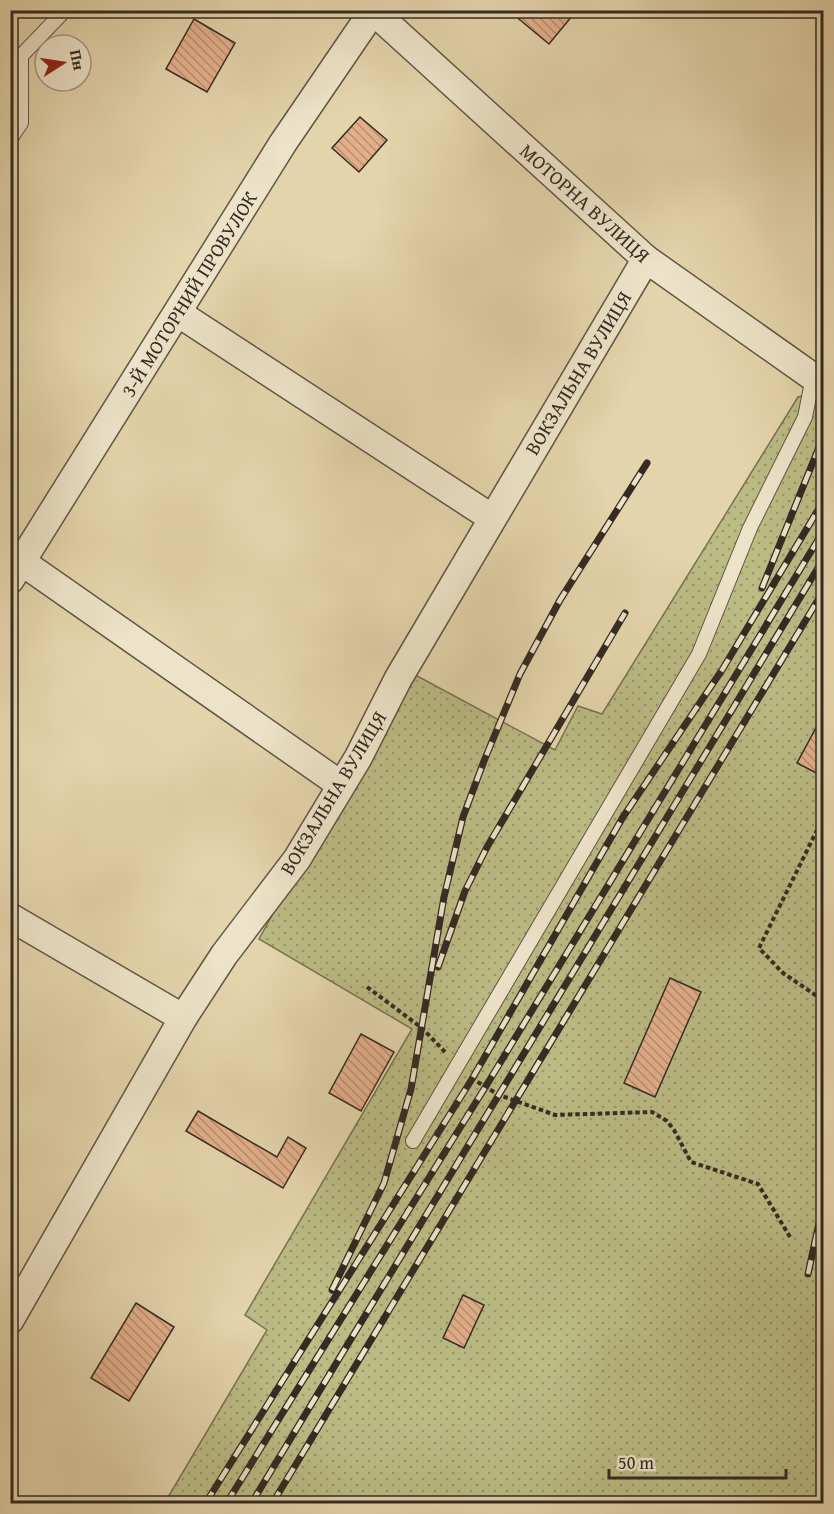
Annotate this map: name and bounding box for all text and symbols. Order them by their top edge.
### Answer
north arrow [33,33,93,93]
text: Пн [64,47,92,73]
street label: МОТОРНА ВУЛИЦЯ [514,136,657,269]
street label: 3-Й МОТОРНИЙ ПРОВУЛОК [113,185,264,402]
street label: ВОКЗАЛЬНА ВУЛИЦЯ [517,285,638,460]
street label: ВОКЗАЛЬНА ВУЛИЦЯ [272,705,393,880]
scale bar [609,1442,786,1480]
text: 50 m [618,1449,654,1476]

